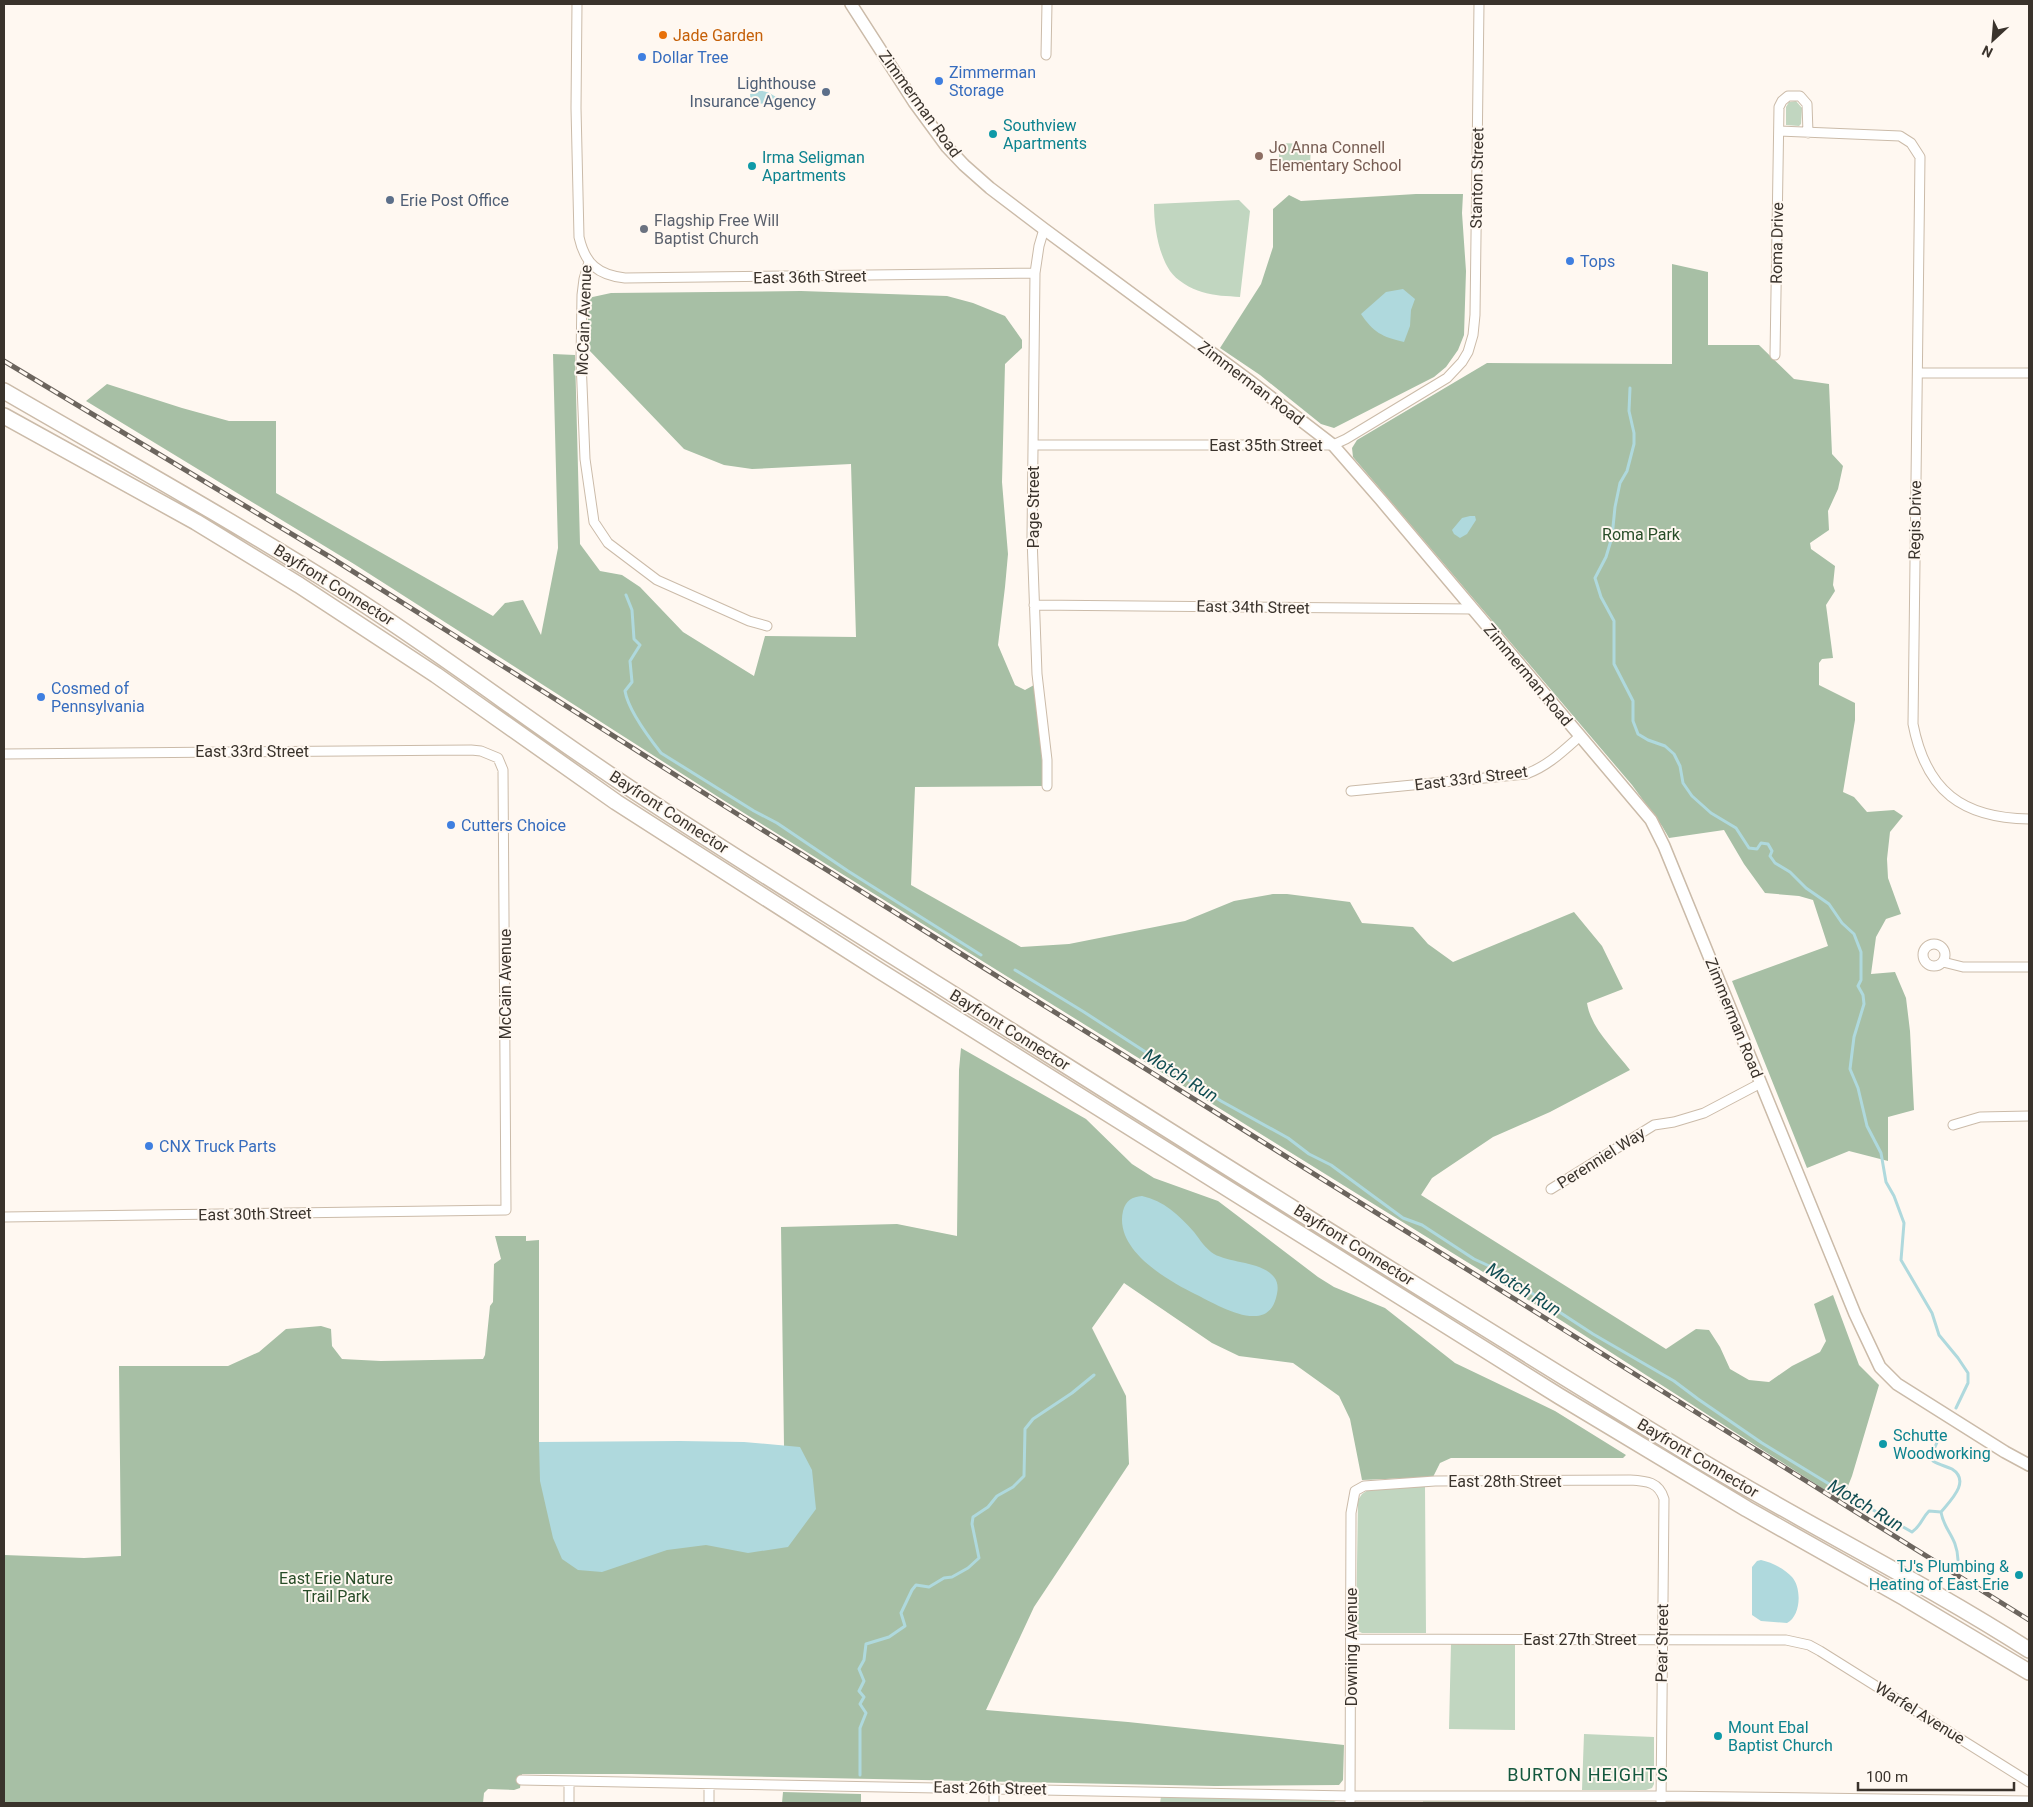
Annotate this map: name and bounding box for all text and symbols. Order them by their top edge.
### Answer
north arrow [1968,15,2018,65]
place label: Jade Garden [673,26,763,45]
marker: Jade Garden [657,29,669,41]
text: N [1979,42,1995,61]
street label: Zimmerman Road [875,47,965,161]
place label: Dollar Tree [652,48,728,67]
marker: Dollar Tree [636,51,648,63]
place label: Zimmerman Storage [949,63,1036,100]
place label: Lighthouse Insurance Agency [690,74,816,111]
marker: Zimmerman Storage [933,75,945,87]
marker: Lighthouse Insurance Agency [820,86,832,98]
place label: Southview Apartments [1003,116,1087,153]
street label: Stanton Street [1467,127,1487,229]
marker: Southview Apartments [987,128,999,140]
place label: Jo Anna Connell Elementary School [1269,138,1402,175]
place label: Irma Seligman Apartments [762,148,865,185]
marker: Jo Anna Connell Elementary School [1253,150,1265,162]
marker: Irma Seligman Apartments [746,160,758,172]
place label: Erie Post Office [400,191,509,210]
marker: Erie Post Office [384,194,396,206]
street label: Roma Drive [1767,202,1787,284]
place label: Flagship Free Will Baptist Church [654,211,779,248]
marker: Flagship Free Will Baptist Church [638,223,650,235]
place label: Tops [1580,252,1615,271]
marker: Tops [1564,255,1576,267]
street label: McCain Avenue [573,264,595,376]
street label: East 36th Street [753,267,867,287]
street label: Zimmerman Road [1194,337,1308,429]
street label: East 35th Street [1209,436,1323,455]
street label: Page Street [1024,466,1043,548]
street label: Regis Drive [1905,480,1925,560]
park label: Roma Park [1602,525,1681,544]
street label: Bayfront Connector [270,540,398,630]
street label: East 34th Street [1196,597,1310,617]
street label: Zimmerman Road [1480,620,1576,730]
place label: Cosmed of Pennsylvania [51,679,145,716]
marker: Cosmed of Pennsylvania [35,691,47,703]
street label: East 33rd Street [195,742,309,761]
street label: East 33rd Street [1413,762,1529,794]
street label: Bayfront Connector [606,766,732,858]
place label: Cutters Choice [461,816,566,835]
marker: Cutters Choice [445,819,457,831]
street label: McCain Avenue [496,929,515,1039]
street label: Zimmerman Road [1701,955,1767,1081]
street label: Bayfront Connector [946,985,1074,1075]
water label: Motch Run [1140,1044,1222,1106]
street label: Perenniel Way [1553,1123,1649,1193]
place label: CNX Truck Parts [159,1137,276,1156]
marker: CNX Truck Parts [143,1140,155,1152]
street label: Bayfront Connector [1290,1200,1418,1290]
street label: East 30th Street [198,1204,312,1224]
water label: Motch Run [1483,1258,1565,1320]
street label: Bayfront Connector [1634,1414,1762,1502]
place label: Schutte Woodworking [1893,1426,1991,1463]
marker: Schutte Woodworking [1877,1438,1889,1450]
street label: East 28th Street [1448,1472,1562,1491]
water label: Motch Run [1825,1474,1907,1536]
place label: TJ's Plumbing & Heating of East Erie [1869,1557,2009,1594]
park label: East Erie Nature Trail Park [279,1569,393,1606]
marker: TJ's Plumbing & Heating of East Erie [2013,1569,2025,1581]
street label: Downing Avenue [1342,1588,1361,1706]
street label: Pear Street [1652,1603,1672,1683]
street label: East 27th Street [1523,1630,1637,1649]
street label: Warfel Avenue [1872,1678,1968,1748]
place label: Mount Ebal Baptist Church [1728,1718,1833,1755]
marker: Mount Ebal Baptist Church [1712,1730,1724,1742]
scale bar [1858,1760,2014,1792]
district label: BURTON HEIGHTS [1507,1764,1669,1785]
text: 100 m [1866,1768,1908,1786]
street label: East 26th Street [933,1778,1047,1798]

